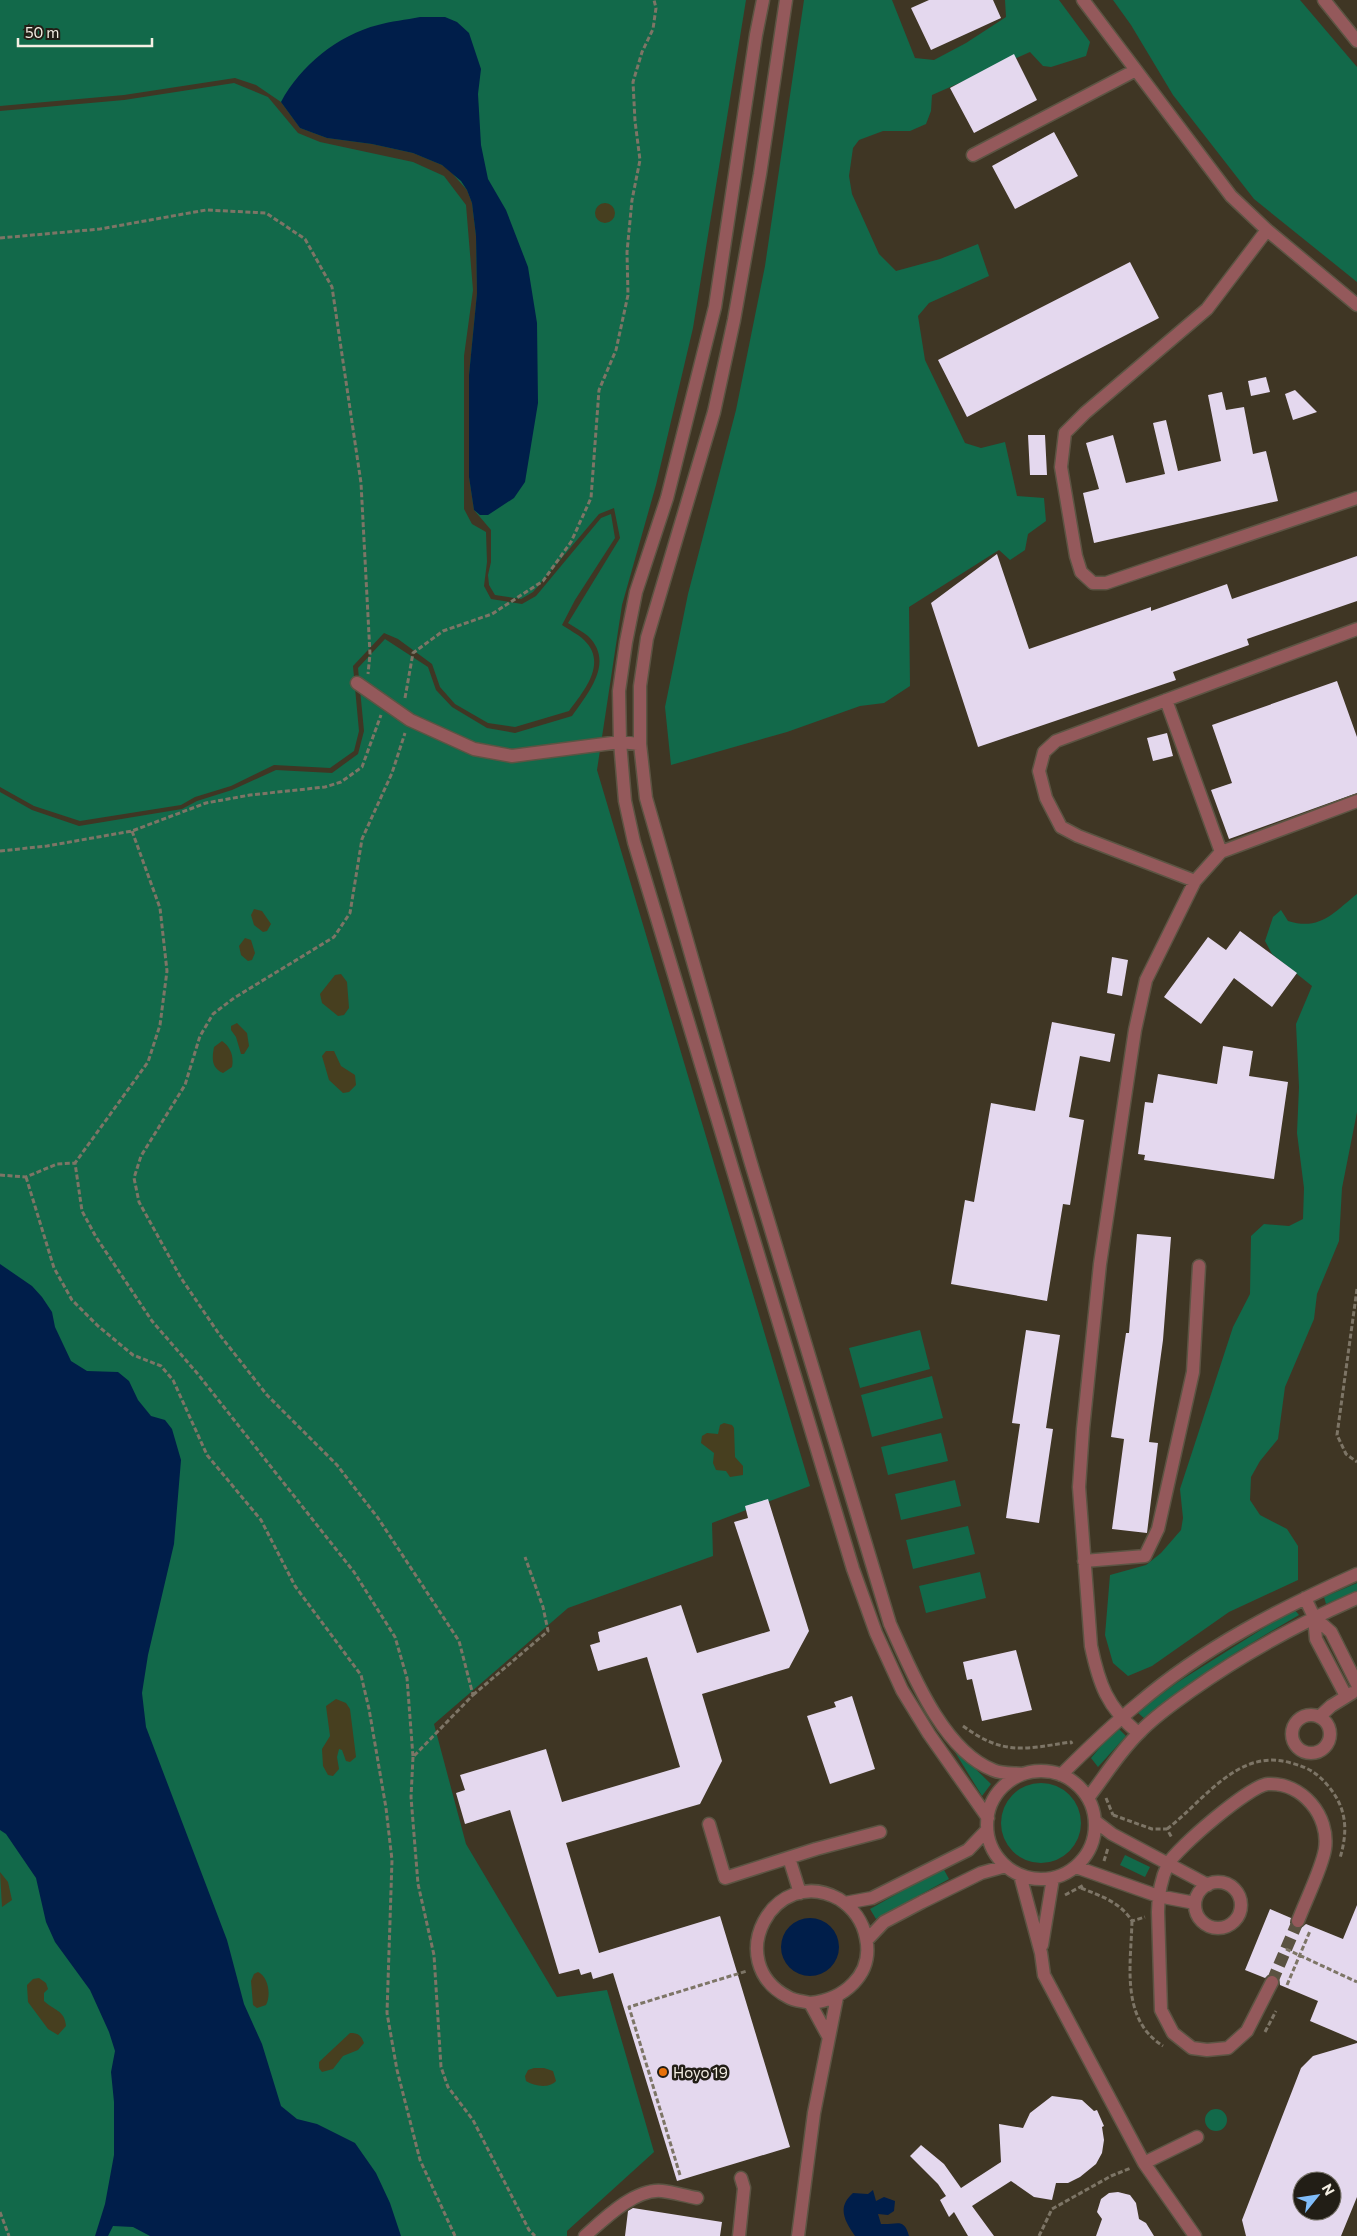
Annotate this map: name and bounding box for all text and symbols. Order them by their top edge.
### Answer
scale bar [18,15,151,47]
text: 50 m [25,23,59,41]
place label: Hoyo 19 [673,2063,728,2081]
marker: Hoyo 19 [657,2066,669,2078]
north arrow [1292,2171,1342,2221]
text: N [1319,2180,1339,2198]

